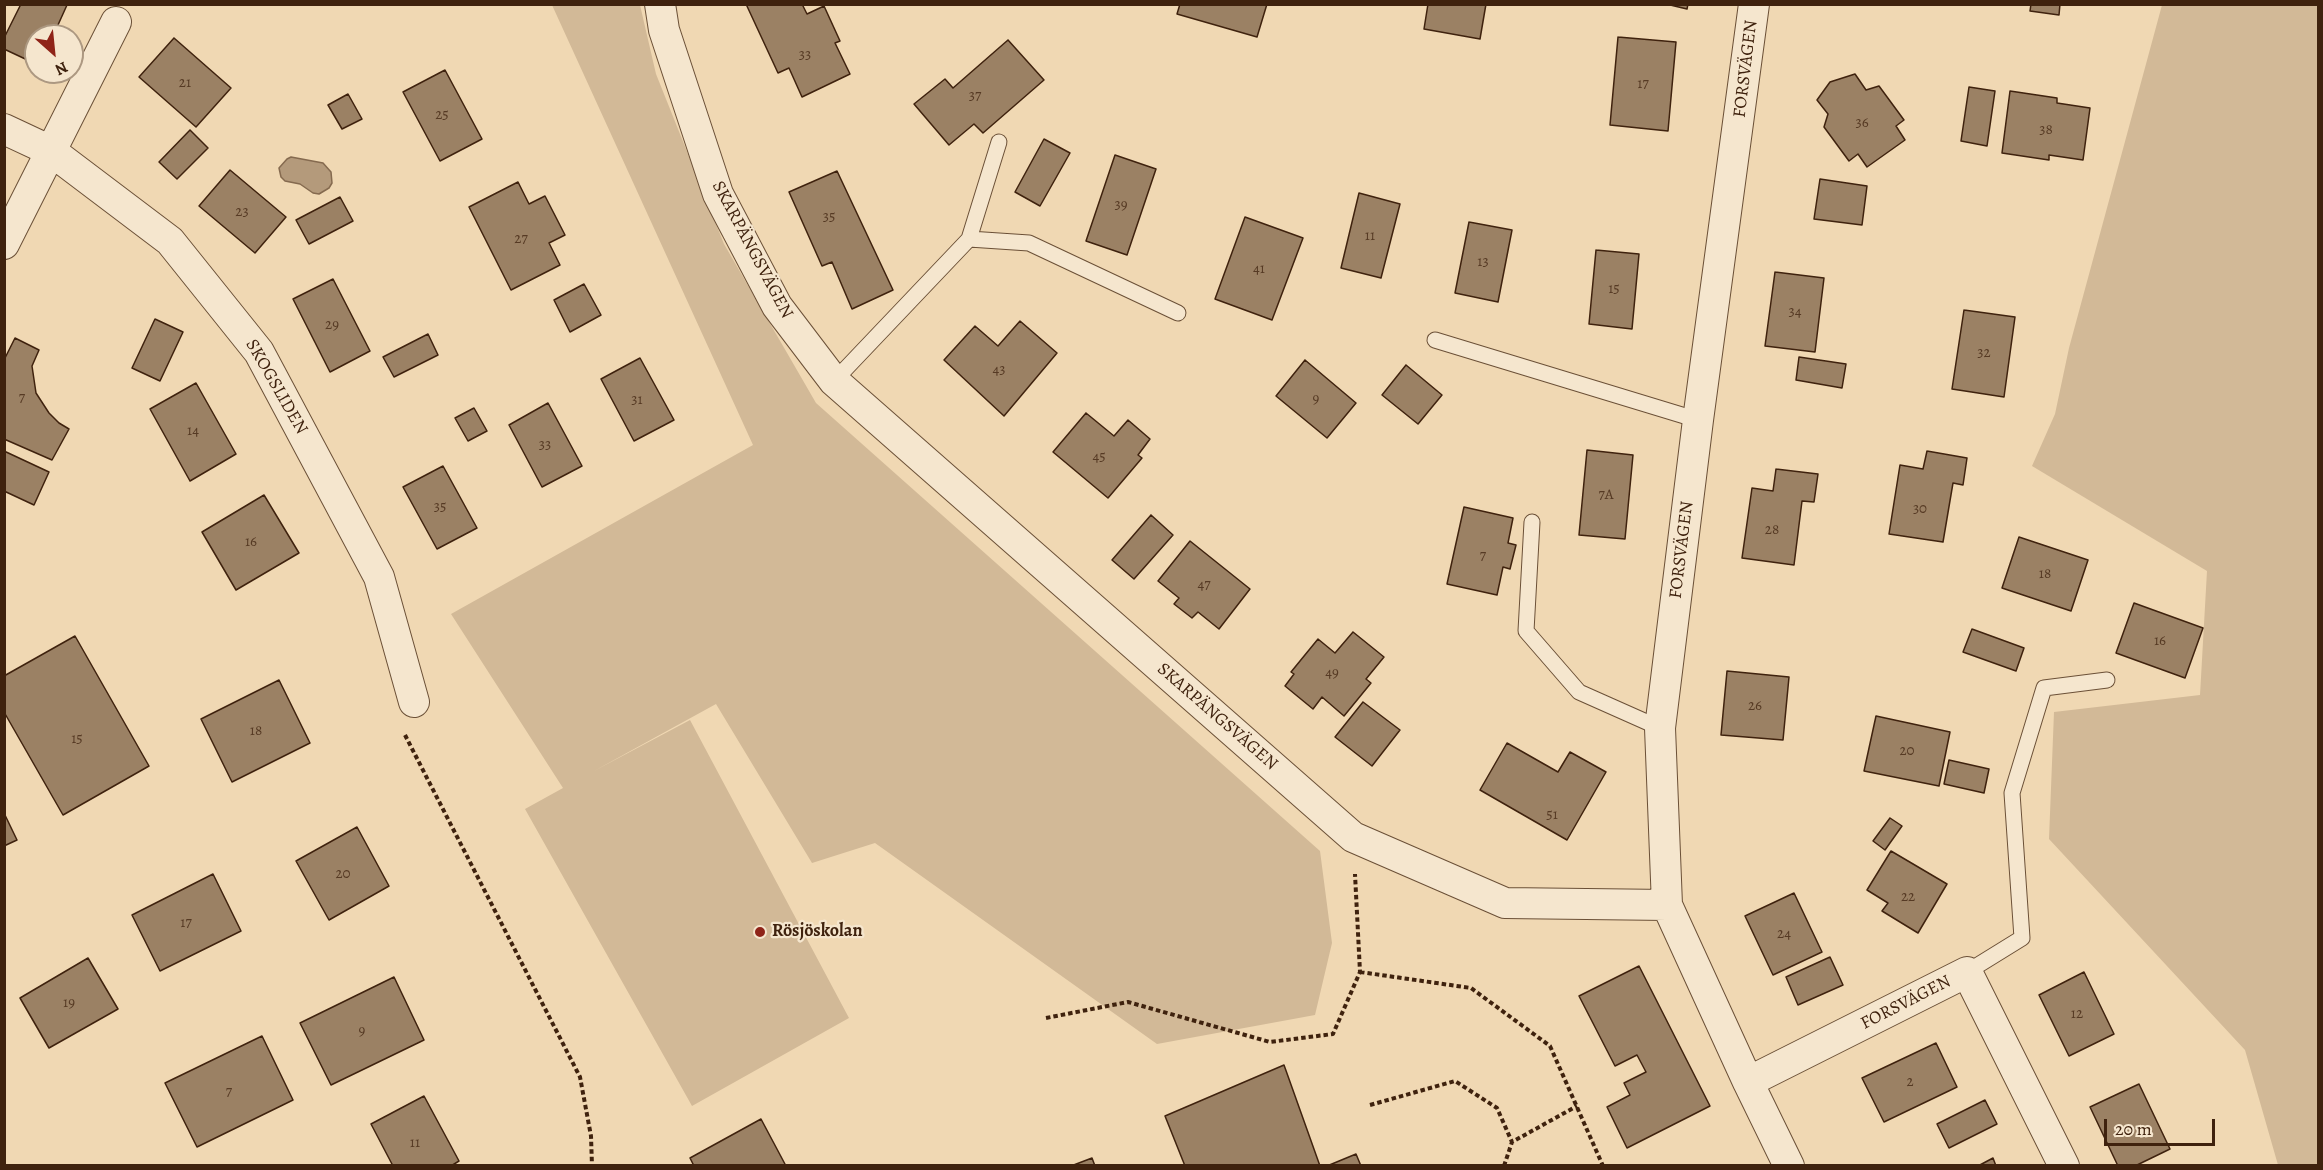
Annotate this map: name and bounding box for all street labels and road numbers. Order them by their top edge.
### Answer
street label: FORSVÄGEN [1729,19,1763,119]
street label: SKARPÄNGSVÄGEN [707,178,797,322]
street label: SKOGSLIDEN [240,336,312,438]
street label: FORSVÄGEN [1665,500,1699,600]
street label: SKARPÄNGSVÄGEN [1152,659,1282,775]
street label: FORSVÄGEN [1857,971,1955,1035]

